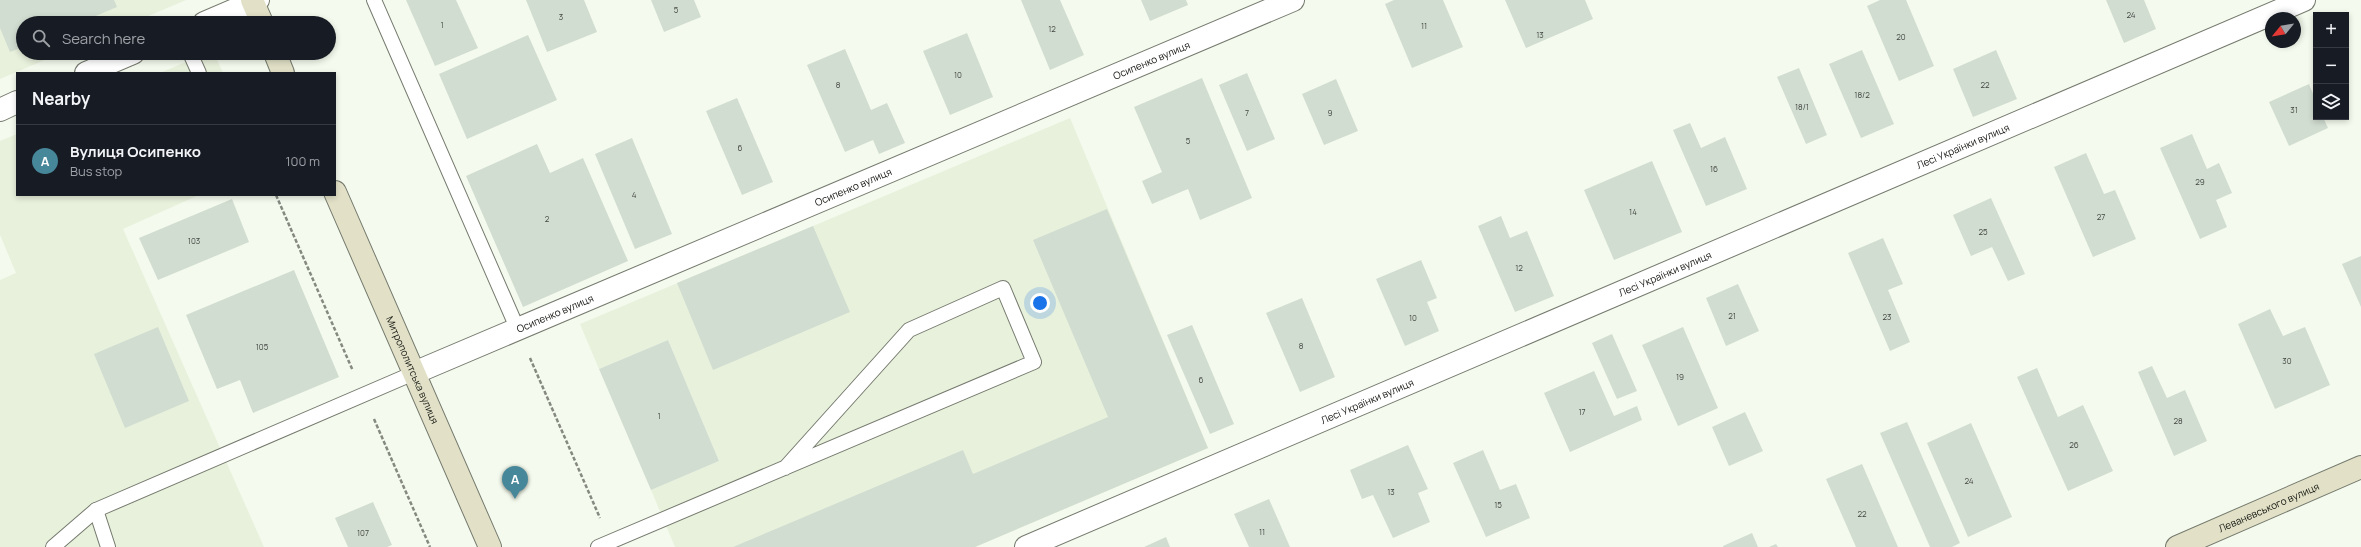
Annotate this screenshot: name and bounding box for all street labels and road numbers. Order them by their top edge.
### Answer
street label: Осипенко вулиця [1111,38,1192,83]
street label: Лесі Українки вулиця [1914,120,2011,172]
street label: Осипенко вулиця [812,164,894,209]
street label: Лесі Українки вулиця [1616,247,1714,300]
street label: Осипенко вулиця [514,291,596,336]
street label: Митрополитська вулиця [383,314,442,426]
street label: Лесі Українки вулиця [1318,375,1416,427]
street label: Леваневського вулиця [2216,479,2321,535]

